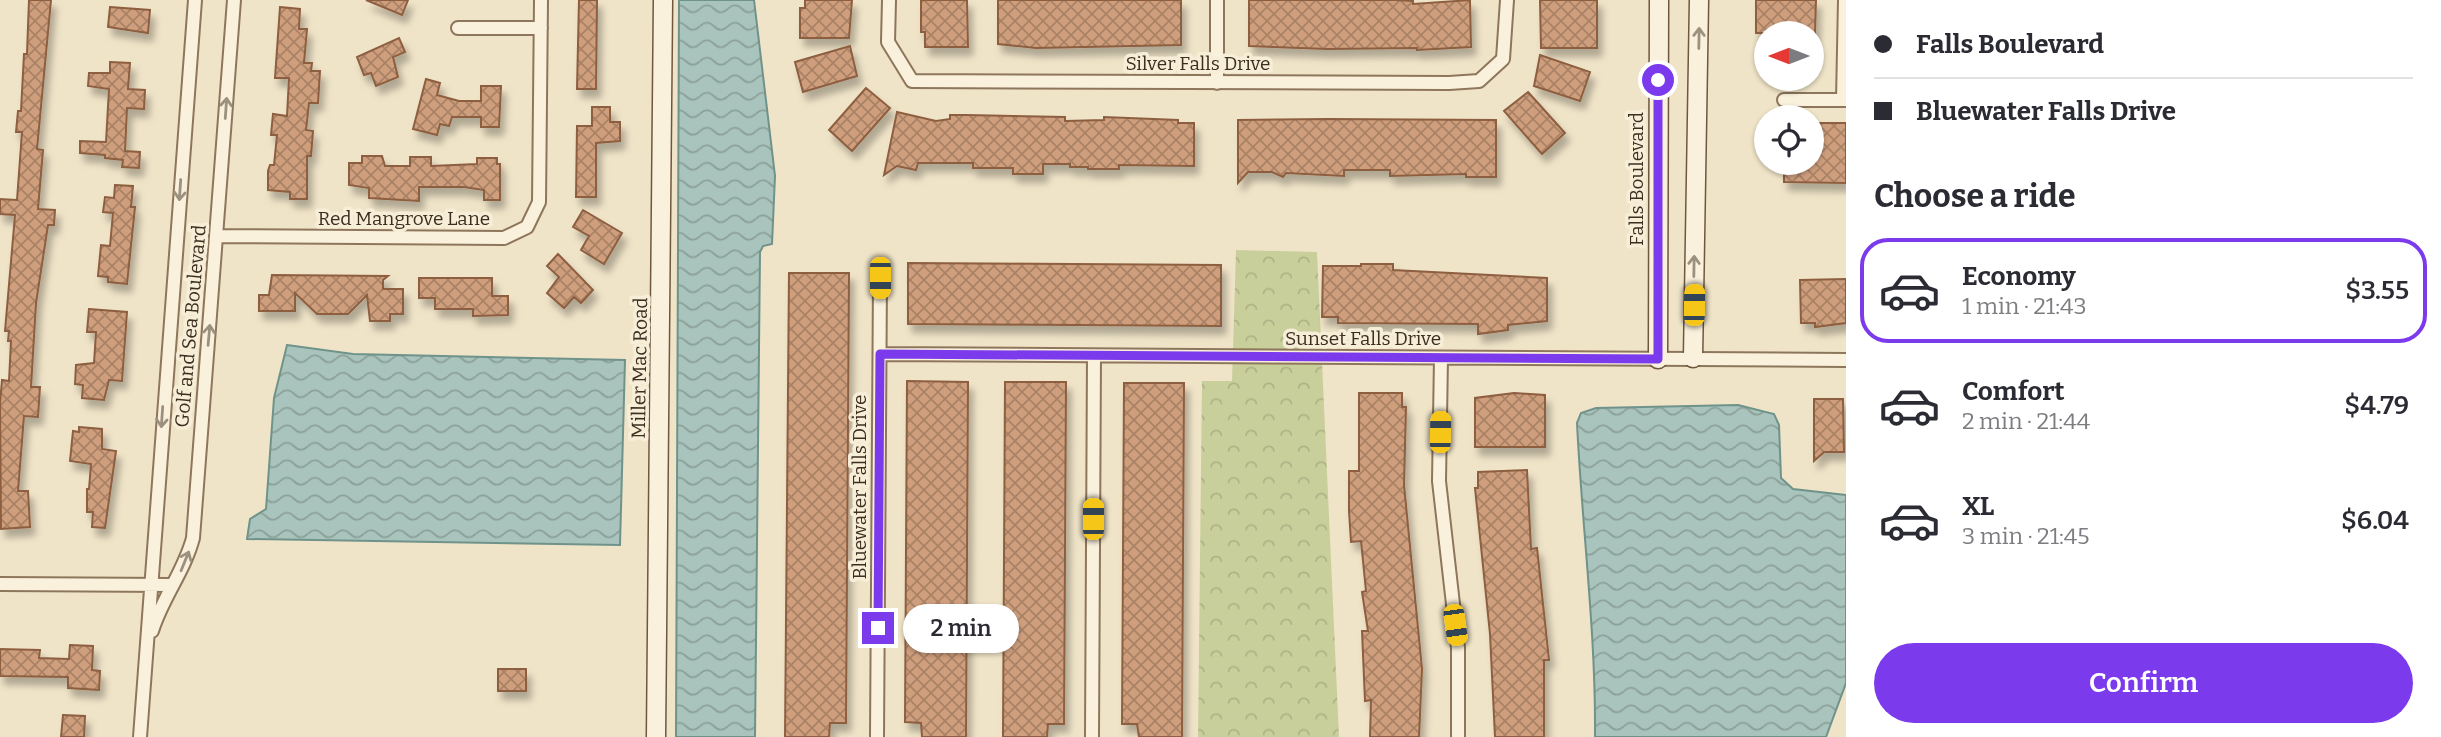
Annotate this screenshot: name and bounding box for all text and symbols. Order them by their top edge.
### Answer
north arrow [1754,21,1824,91]
map controls [1754,21,1824,175]
one-way arrow [1692,27,1705,50]
text: Falls Boulevard [1916,29,2104,60]
street label: Silver Falls Drive [1126,52,1271,75]
route start [1642,64,1674,96]
text: Bluewater Falls Drive [1916,96,2176,127]
one-way arrow [220,98,233,120]
button: locate [1754,105,1824,175]
street label: Falls Boulevard [1625,112,1648,246]
text: Choose a ride [1874,177,2075,215]
one-way arrow [173,178,186,201]
street label: Red Mangrove Lane [318,207,490,230]
street label: Golf and Sea Boulevard [170,224,211,428]
one-way arrow [1688,254,1701,277]
car [870,257,891,299]
icon: car [1878,259,1941,322]
text: Economy [1962,261,2076,292]
text: $3.55 [2345,275,2409,306]
car [1684,284,1705,326]
text: 1 min · 21:43 [1962,292,2087,320]
street label: Miller Mac Road [627,297,652,439]
one-way arrow [203,324,216,347]
street label: Sunset Falls Drive [1285,327,1441,350]
icon: car [1878,374,1941,437]
text: Comfort [1962,376,2065,407]
text: $4.79 [2344,390,2409,421]
street label: Bluewater Falls Drive [848,395,871,579]
one-way arrow [155,405,168,428]
text: 2 min · 21:44 [1962,407,2090,435]
car [1430,411,1451,453]
icon: car [1878,489,1941,552]
text: XL [1962,491,1994,522]
car [1083,498,1104,540]
text: $6.04 [2341,505,2409,536]
text: 3 min · 21:45 [1962,522,2090,550]
one-way arrow [180,550,193,572]
car [1442,603,1469,647]
callout: 2 min [903,604,1018,652]
route end [862,612,894,644]
text: 2 min [931,614,991,642]
button: Confirm [1874,643,2413,723]

